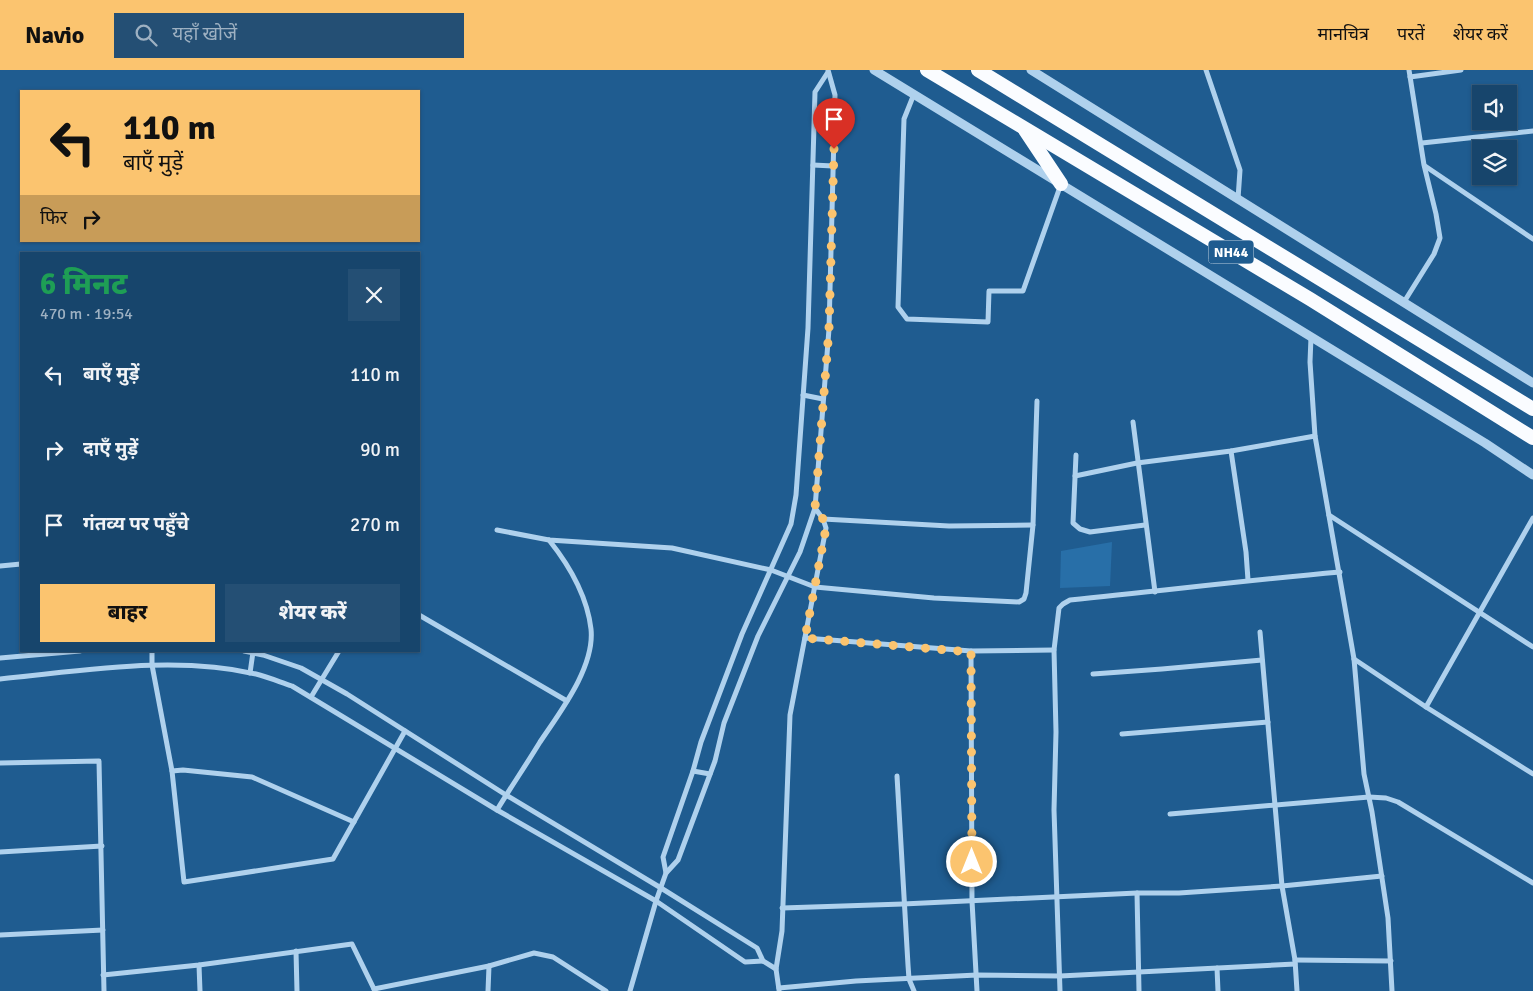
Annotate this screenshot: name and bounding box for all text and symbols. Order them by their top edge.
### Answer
search box [114,13,464,58]
text: Navio [25,20,84,50]
icon: search [132,21,160,49]
text: यहाँ खोजें [172,22,237,46]
text: मानचित्र [1317,23,1369,45]
text: परतें [1397,23,1425,45]
text: शेयर करें [1453,23,1508,45]
map controls [1472,85,1517,185]
button: sound [1472,85,1517,130]
pin [813,98,855,149]
icon: arrive [820,105,848,133]
text: 110 m [123,106,216,149]
icon: left [40,110,105,175]
button: layers [1472,140,1517,185]
text: बाएँ मुड़ें [123,149,183,176]
icon: right [77,205,105,233]
text: फिर [40,206,67,230]
road number: NH44 [1208,240,1254,263]
text: 6 मिनट [40,266,127,303]
button: close [348,269,400,321]
text: 470 m · 19:54 [40,304,133,324]
icon: left [40,361,68,389]
text: बाएँ मुड़ें [83,362,139,386]
text: 110 m [350,363,400,387]
icon: right [40,436,68,464]
text: दाएँ मुड़ें [83,437,138,461]
text: 90 m [360,438,400,462]
icon: arrive [40,511,68,539]
text: गंतव्य पर पहुँचे [83,512,189,536]
text: 270 m [350,513,400,537]
button: बाहर [40,584,215,642]
button: शेयर करें [225,584,400,642]
position arrow [945,835,997,887]

